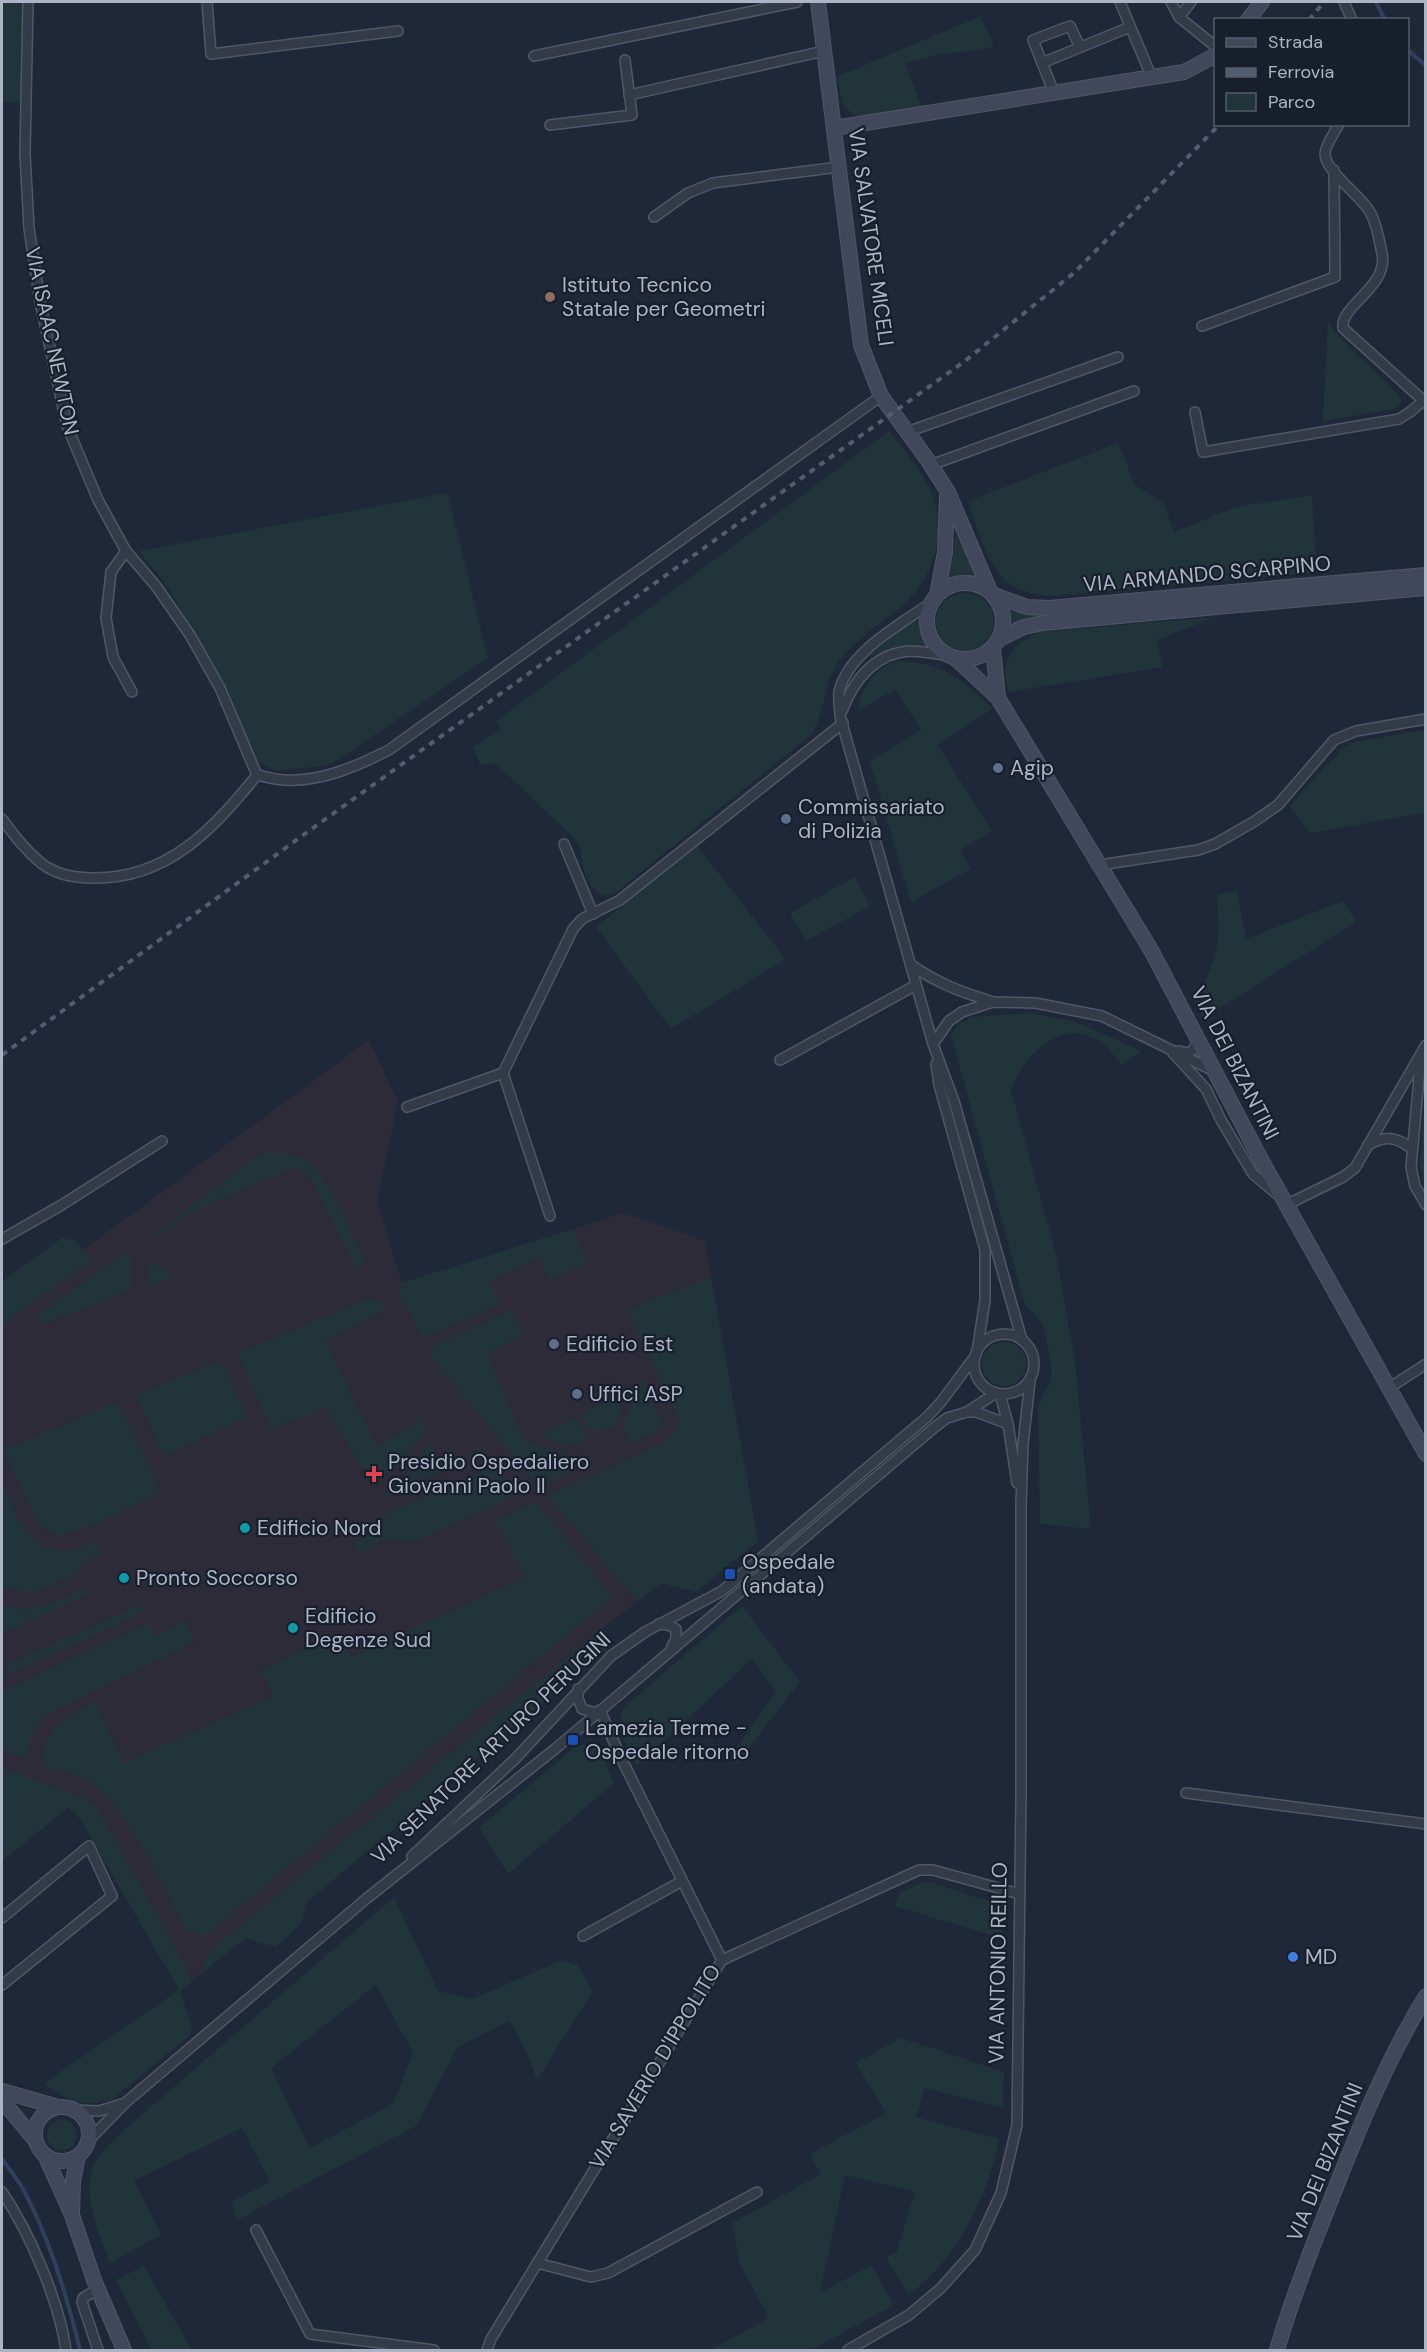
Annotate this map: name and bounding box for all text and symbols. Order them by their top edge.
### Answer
legend [1214,18,1409,126]
text: Strada [1268,30,1323,54]
text: Ferrovia [1268,60,1334,84]
text: Parco [1268,90,1315,114]
street label: VIA SALVATORE MICELI [842,126,900,348]
street label: VIA ISAAC NEWTON [18,244,86,438]
place label: Istituto Tecnico Statale per Geometri [562,271,765,323]
marker: Istituto Tecnico Statale per Geometri [543,290,557,304]
street label: VIA ARMANDO SCARPINO [1082,549,1332,599]
place label: Agip [1010,754,1054,782]
marker: Agip [991,761,1005,775]
place label: Commissariato di Polizia [798,793,945,845]
marker: Commissariato di Polizia [779,812,793,826]
street label: VIA DEI BIZANTINI [1184,981,1286,1145]
place label: Edificio Est [566,1330,673,1358]
marker: Edificio Est [547,1337,561,1351]
place label: Uffici ASP [589,1380,683,1408]
marker: Uffici ASP [570,1387,584,1401]
place label: Presidio Ospedaliero Giovanni Paolo II [388,1448,589,1500]
marker: Presidio Ospedaliero Giovanni Paolo II [365,1465,383,1483]
place label: Edificio Nord [257,1514,382,1542]
marker: Edificio Nord [238,1521,252,1535]
place label: Ospedale (andata) [742,1548,835,1600]
place label: Pronto Soccorso [136,1564,298,1592]
marker: Ospedale (andata) [723,1567,737,1581]
marker: Pronto Soccorso [117,1571,131,1585]
place label: Edificio Degenze Sud [305,1602,431,1654]
marker: Edificio Degenze Sud [286,1621,300,1635]
street label: VIA SENATORE ARTURO PERUGINI [365,1626,617,1870]
place label: Lamezia Terme - Ospedale ritorno [585,1714,749,1766]
marker: Lamezia Terme - Ospedale ritorno [566,1733,580,1747]
street label: VIA ANTONIO REILLO [982,1862,1014,2064]
place label: MD [1305,1943,1337,1971]
marker: MD [1286,1950,1300,1964]
street label: VIA SAVERIO D'IPPOLITO [583,1959,727,2175]
street label: VIA DEI BIZANTINI [1280,2078,1370,2246]

